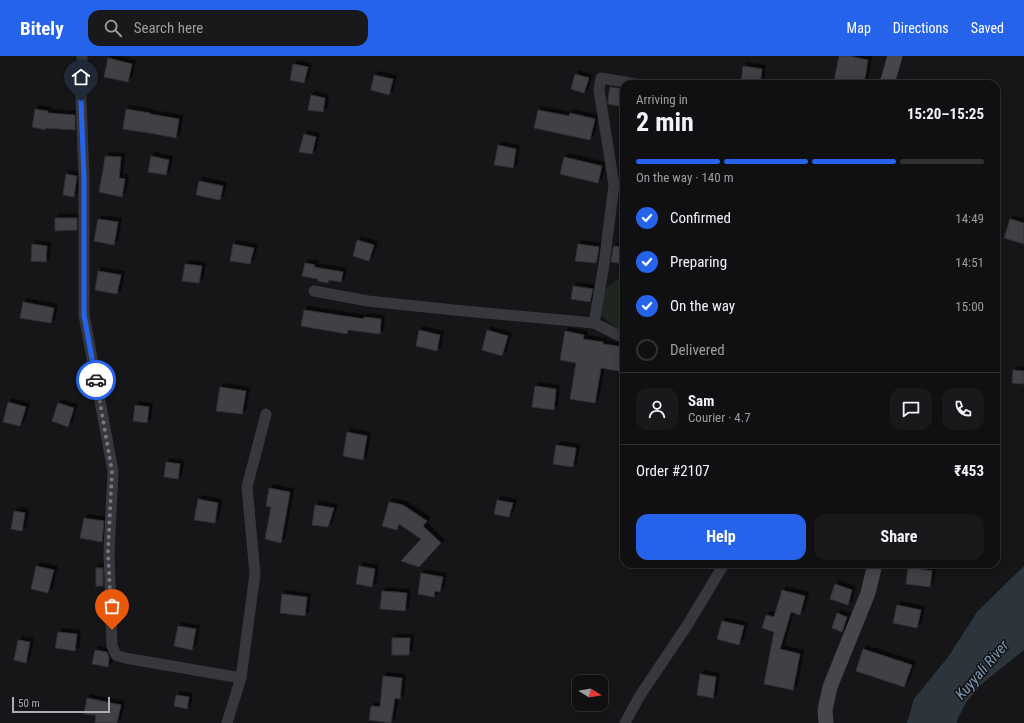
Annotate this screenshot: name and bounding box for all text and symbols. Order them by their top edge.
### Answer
search box [88,10,368,46]
text: Bitely [20,17,64,40]
icon: search [102,17,124,39]
text: Search here [134,19,203,37]
text: Map [847,20,871,36]
text: Directions [893,20,949,36]
text: Saved [971,20,1004,36]
pin [64,60,98,101]
icon: home [70,66,92,88]
text: Arriving in [636,92,688,107]
text: 15:20–15:25 [907,105,984,123]
text: 2 min [636,107,694,137]
text: On the way · 140 m [636,170,733,185]
icon: check [636,207,658,229]
text: Confirmed [670,209,731,227]
text: 14:49 [955,211,984,226]
icon: check [636,251,658,273]
text: Preparing [670,253,727,271]
text: 14:51 [955,255,984,270]
icon: check [636,295,658,317]
text: On the way [670,297,735,315]
text: 15:00 [955,299,984,314]
text: Delivered [670,341,725,359]
courier [76,360,116,400]
icon: car [85,369,107,391]
button: person [636,388,678,430]
button: chat [890,388,932,430]
button: phone [942,388,984,430]
text: Sam [688,392,714,410]
text: Courier · 4.7 [688,410,751,425]
text: Order #2107 [636,462,710,480]
text: ₹453 [954,462,984,480]
button: Help [636,514,806,560]
button: Share [814,514,984,560]
pin [95,589,129,630]
icon: bag [101,595,123,617]
water label: Kuyyali River [951,636,1013,703]
north arrow [572,675,608,711]
map controls [572,675,608,711]
scale bar [12,695,110,714]
text: 50 m [18,697,40,710]

